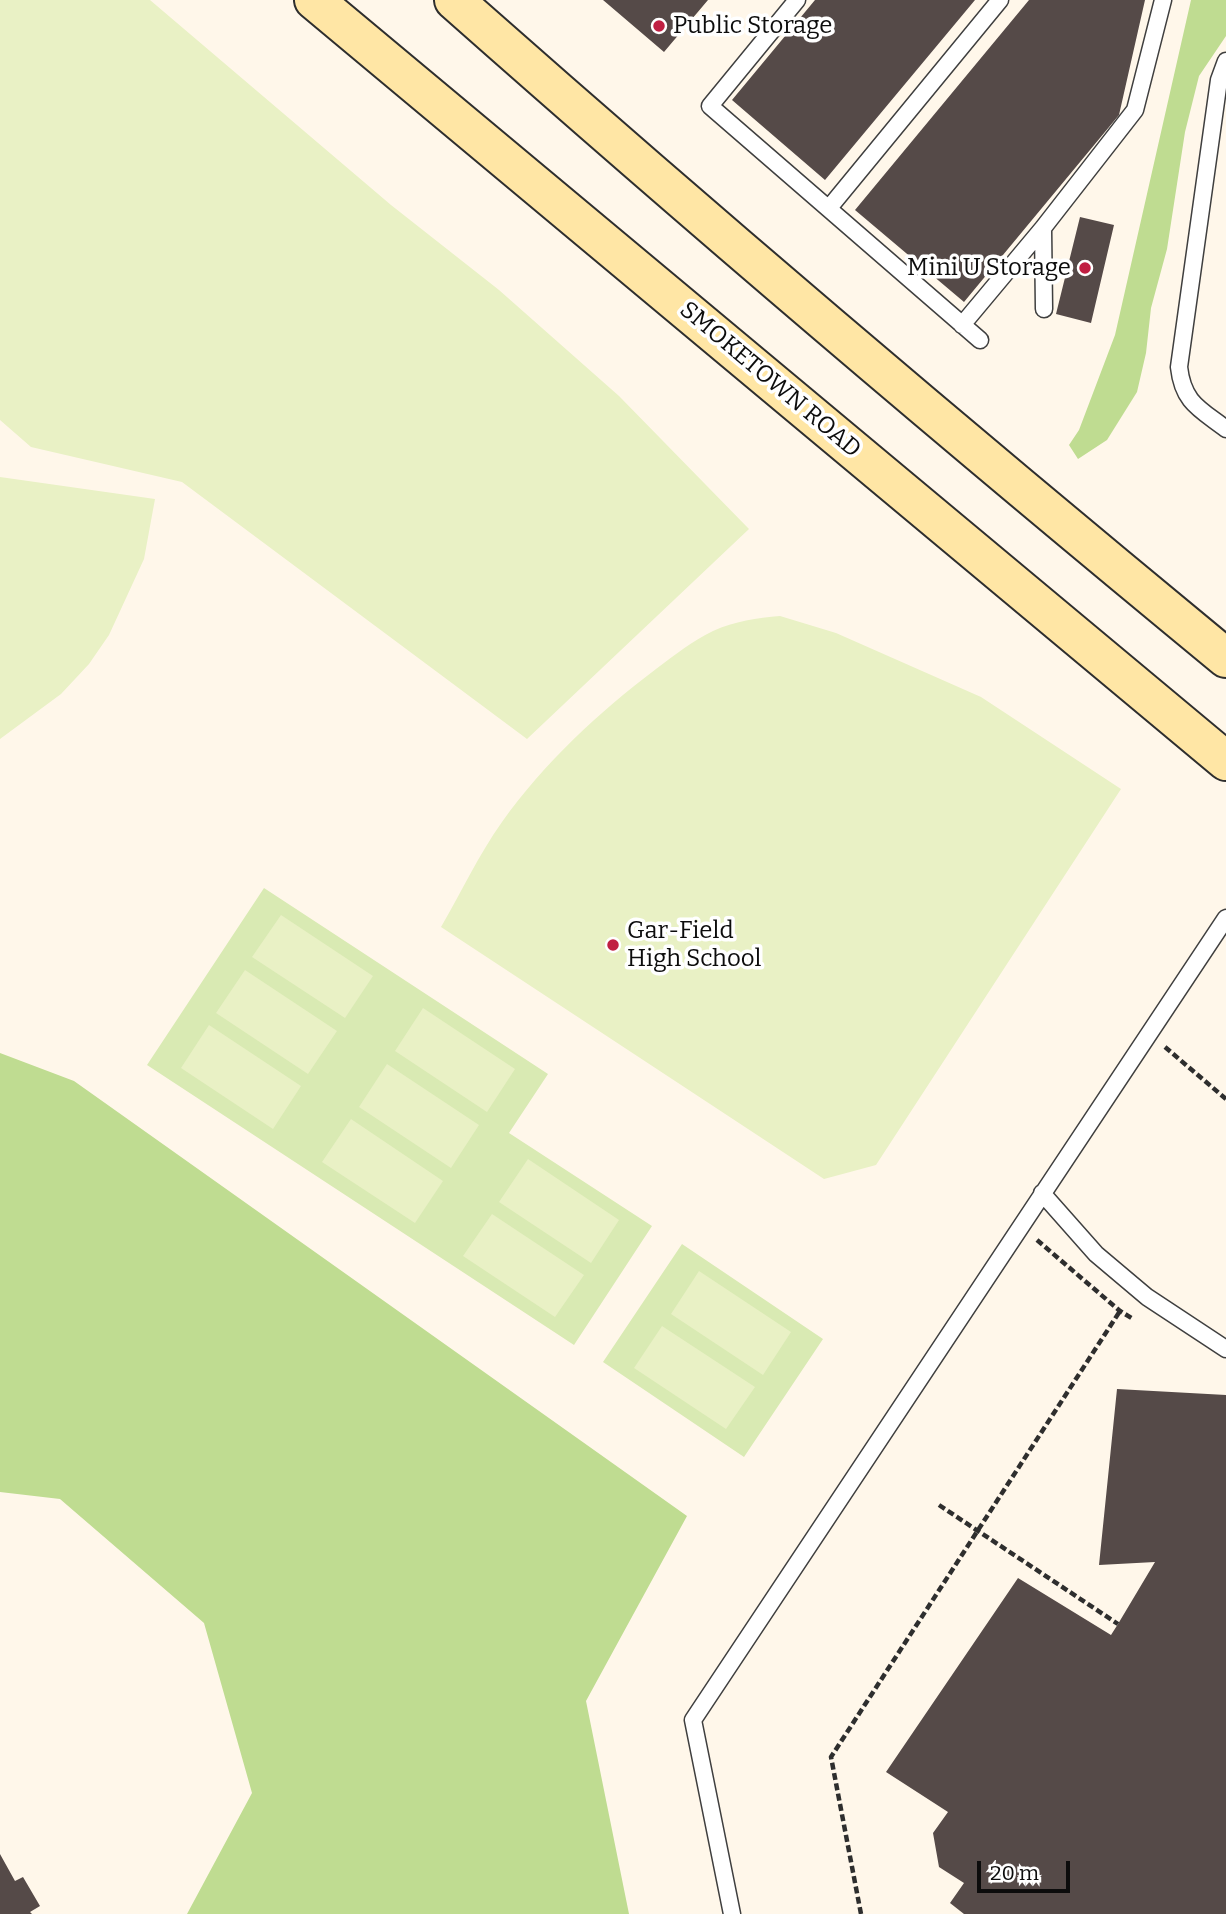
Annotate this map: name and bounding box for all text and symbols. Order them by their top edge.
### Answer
place label: Public Storage [673,12,832,40]
marker: Public Storage [651,18,667,34]
place label: Mini U Storage [907,254,1071,282]
marker: Mini U Storage [1077,260,1093,276]
street label: SMOKETOWN ROAD [674,296,866,464]
place label: Gar-Field High School [627,917,761,973]
marker: Gar-Field High School [605,937,621,953]
scale bar [981,1848,1074,1892]
text: 20 m [990,1860,1039,1886]

